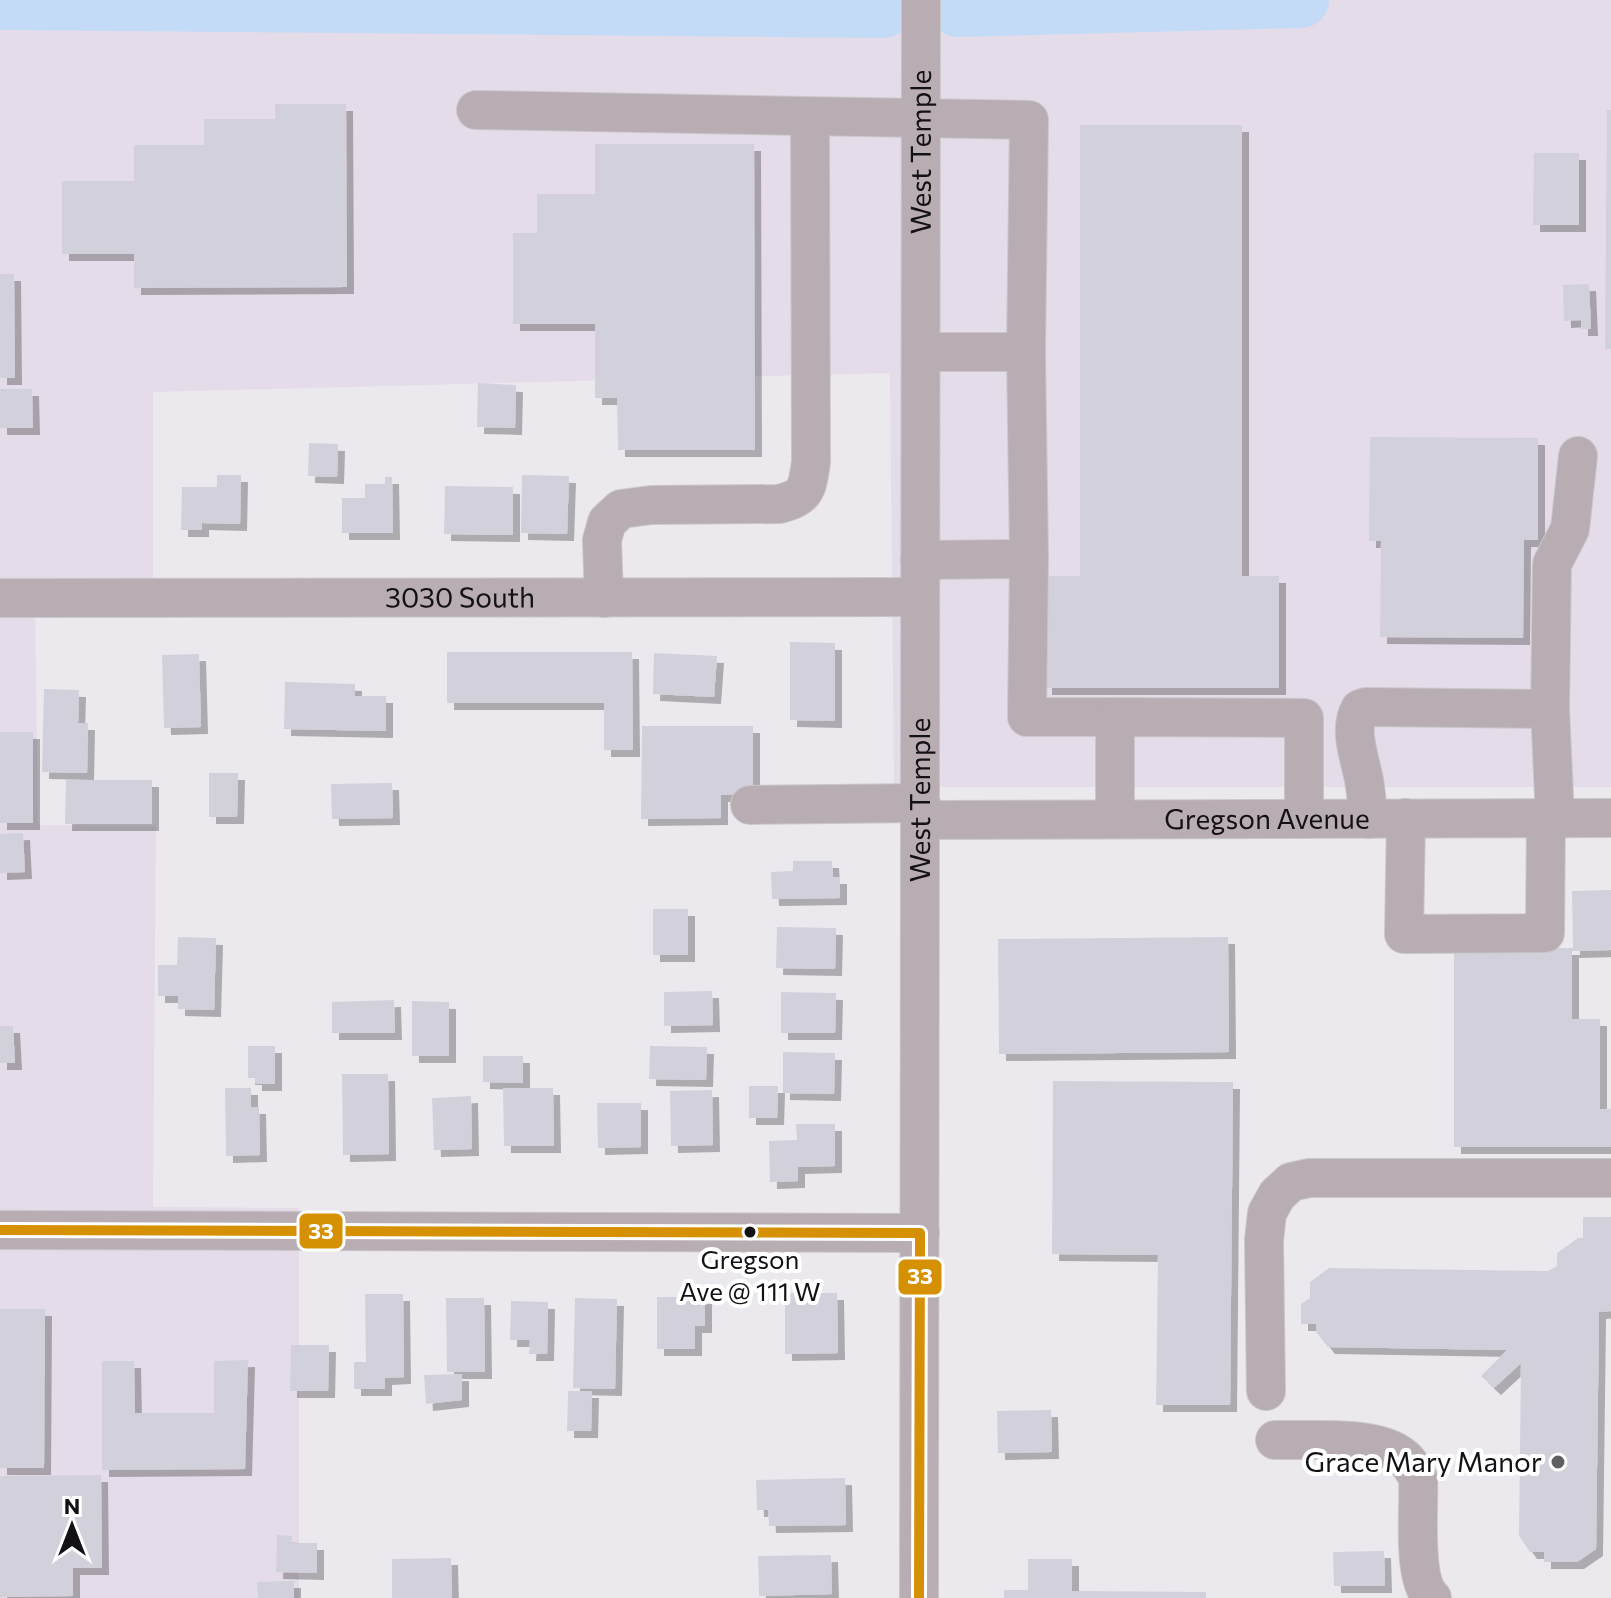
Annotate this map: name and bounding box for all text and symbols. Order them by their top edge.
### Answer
street label: West Temple [903,70,937,234]
street label: 3030 South [385,579,535,614]
street label: West Temple [902,718,936,882]
street label: Gregson Avenue [1164,801,1370,835]
line badge: 33 [298,1212,344,1250]
text: 33 [308,1217,334,1244]
marker: Gregson Ave @ 111 W [742,1224,758,1240]
place label: Gregson Ave @ 111 W [679,1243,821,1306]
line badge: 33 [897,1258,943,1296]
text: 33 [907,1262,933,1289]
place label: Grace Mary Manor [1305,1444,1542,1478]
marker: Grace Mary Manor [1549,1453,1567,1471]
north arrow [32,1486,112,1566]
text: N [64,1492,80,1519]

